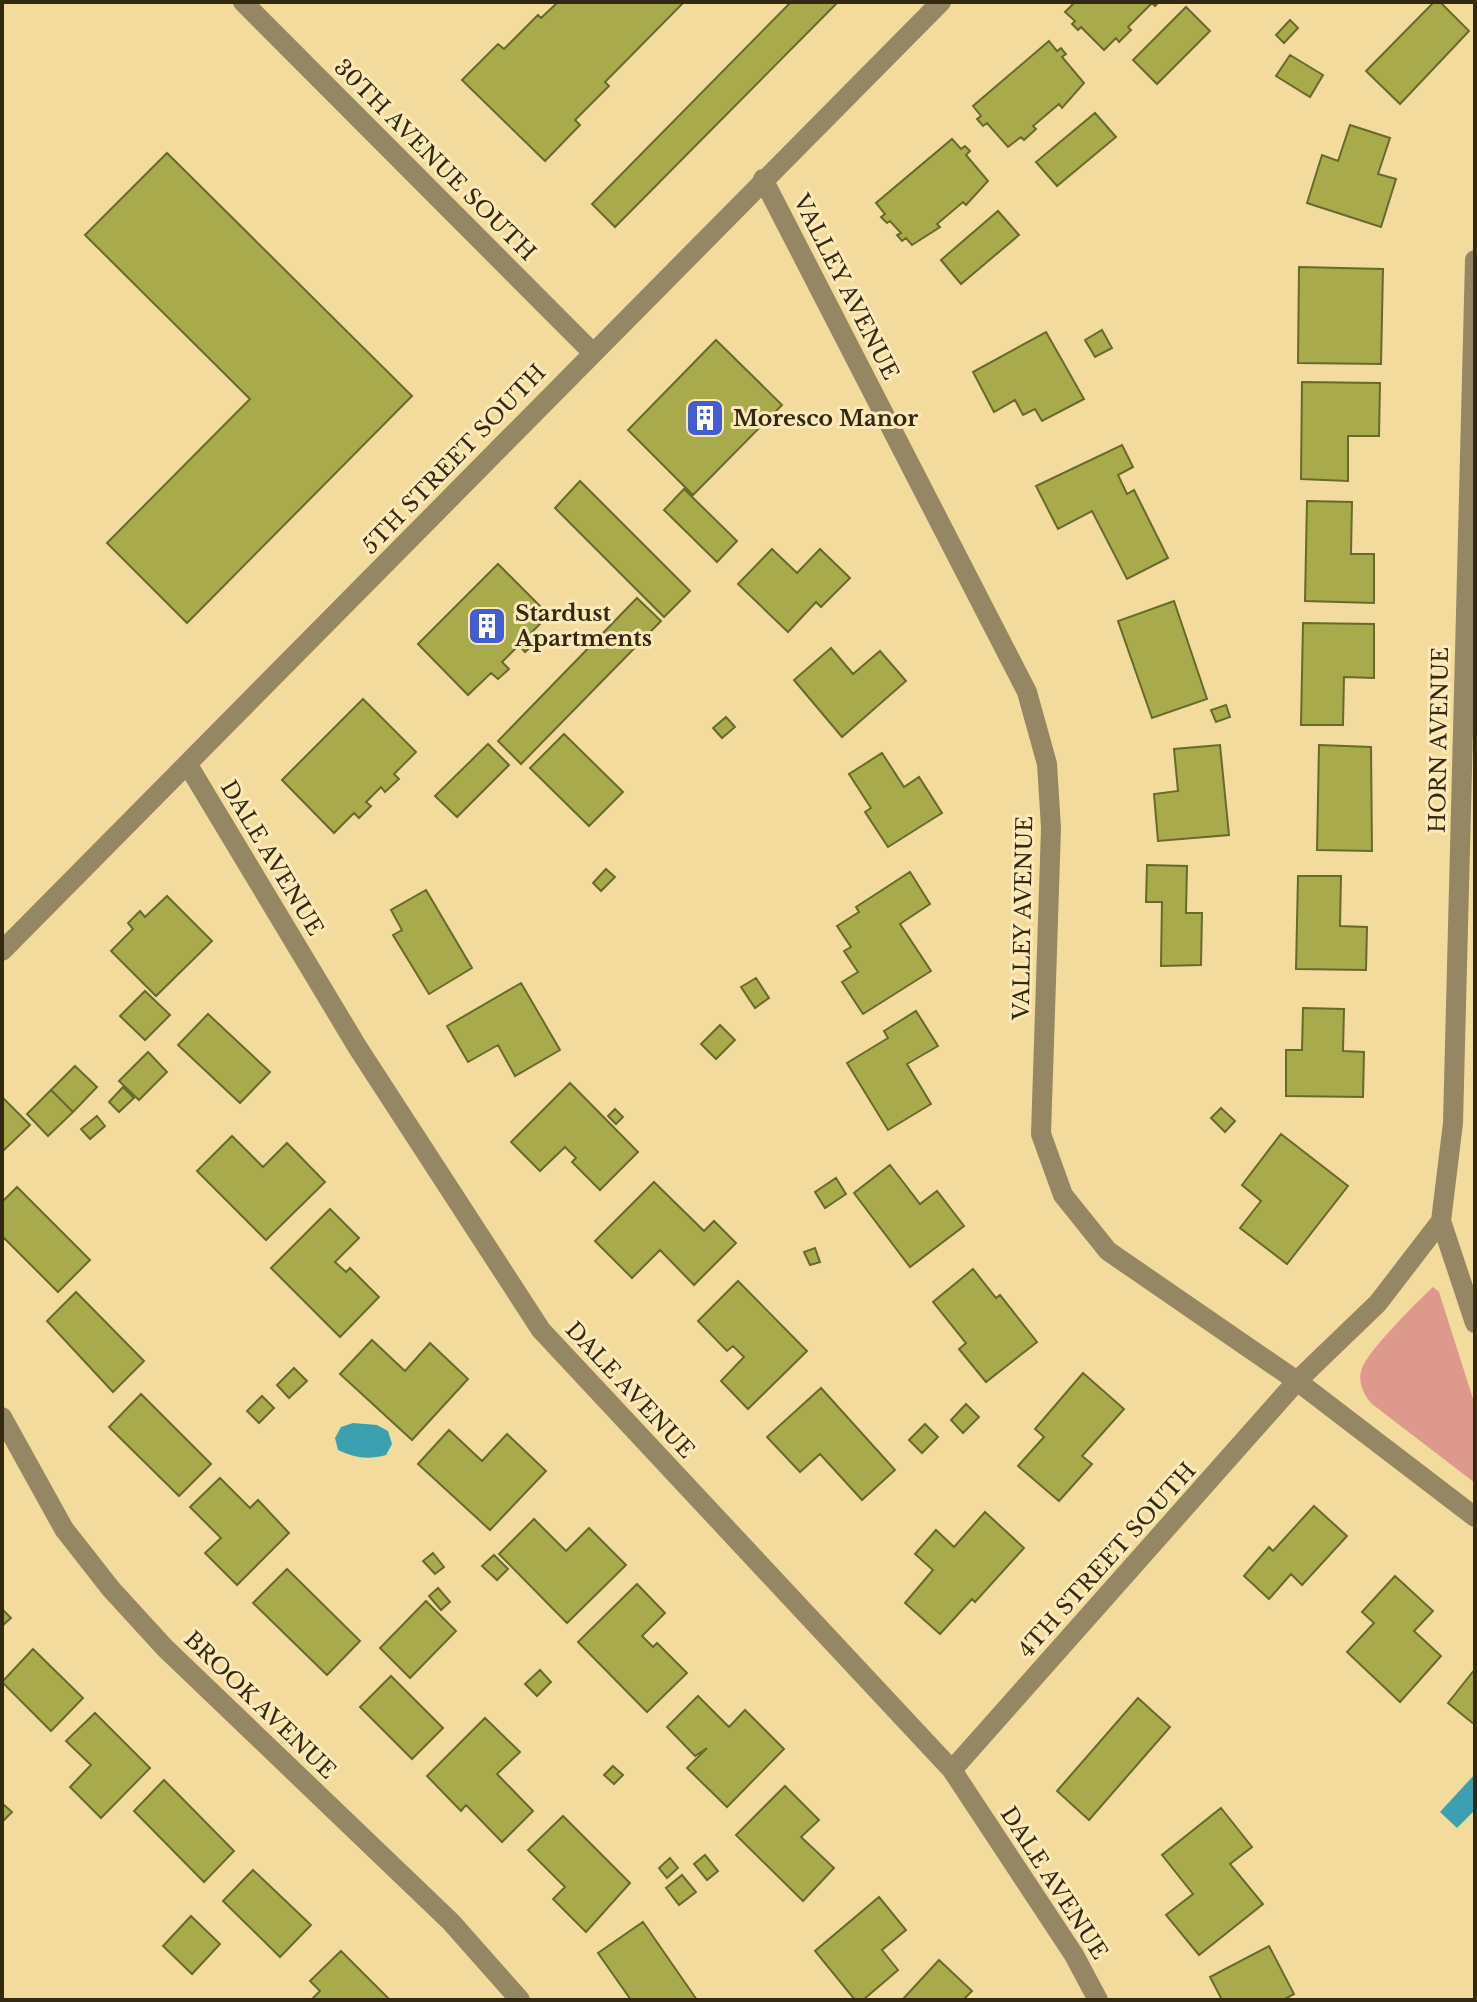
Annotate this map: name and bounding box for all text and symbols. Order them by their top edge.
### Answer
street label: 30TH AVENUE SOUTH [329,54,541,266]
street label: VALLEY AVENUE [787,189,904,384]
street label: 5TH STREET SOUTH [356,359,552,559]
building icon: Moresco Manor [684,397,726,439]
place label: Moresco Manor [733,405,918,432]
place label: Stardust Apartments [514,600,652,652]
building icon: Stardust Apartments [466,605,508,647]
street label: HORN AVENUE [1424,647,1454,833]
street label: DALE AVENUE [215,775,329,941]
street label: VALLEY AVENUE [1008,816,1038,1021]
street label: DALE AVENUE [560,1316,700,1464]
street label: 4TH STREET SOUTH [1012,1457,1202,1663]
street label: BROOK AVENUE [179,1626,341,1784]
street label: DALE AVENUE [995,1802,1113,1964]

